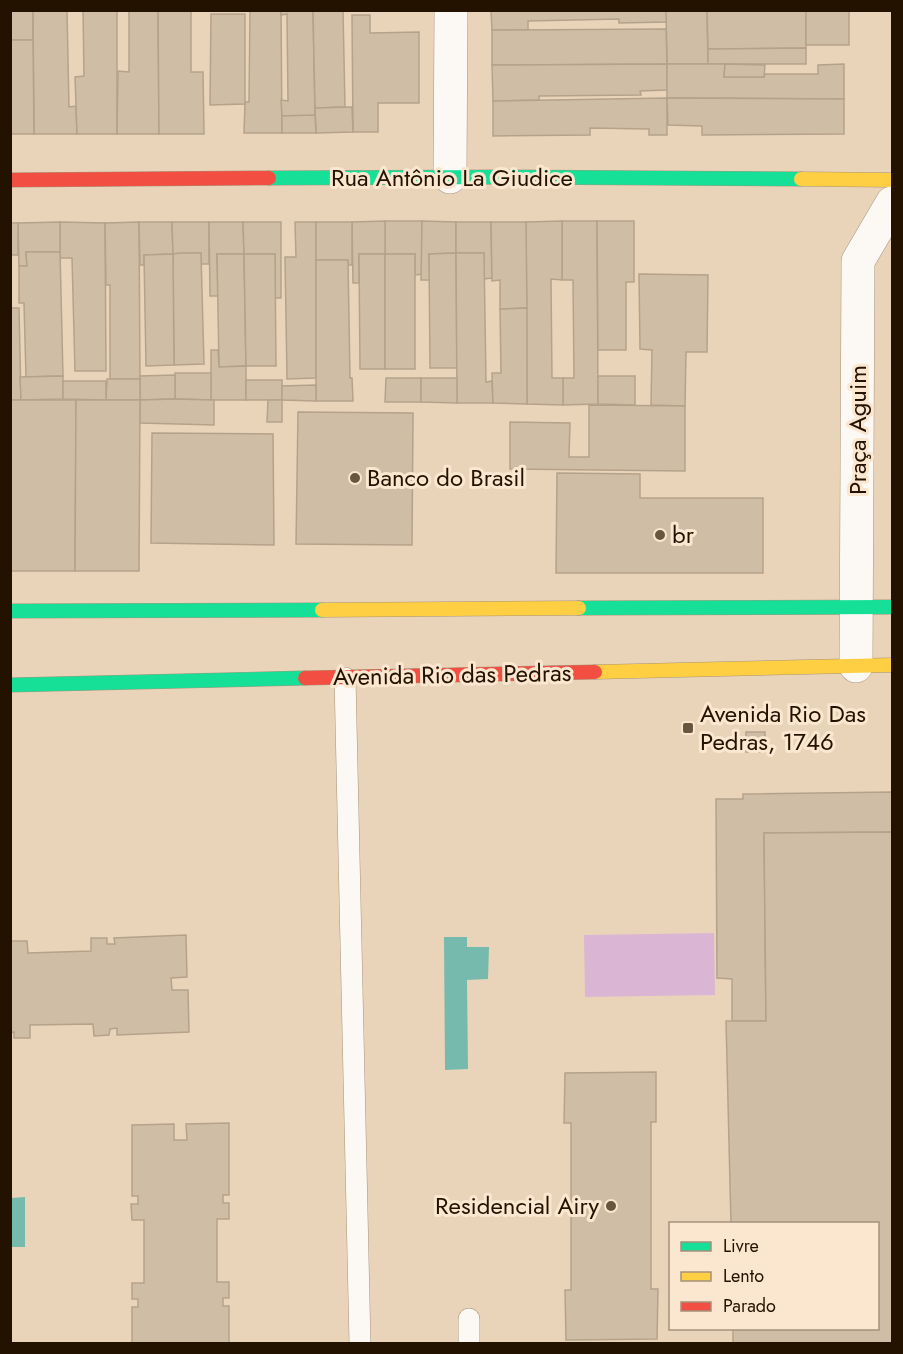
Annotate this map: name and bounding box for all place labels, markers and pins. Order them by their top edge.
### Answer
place label: Banco do Brasil [367,460,525,495]
marker: Banco do Brasil [348,471,362,485]
place label: br [672,517,695,552]
marker: br [653,528,667,542]
place label: Avenida Rio Das Pedras, 1746 [700,696,866,759]
marker: Avenida Rio Das Pedras, 1746 [681,721,695,735]
place label: Residencial Airy [435,1188,599,1223]
marker: Residencial Airy [604,1199,618,1213]

